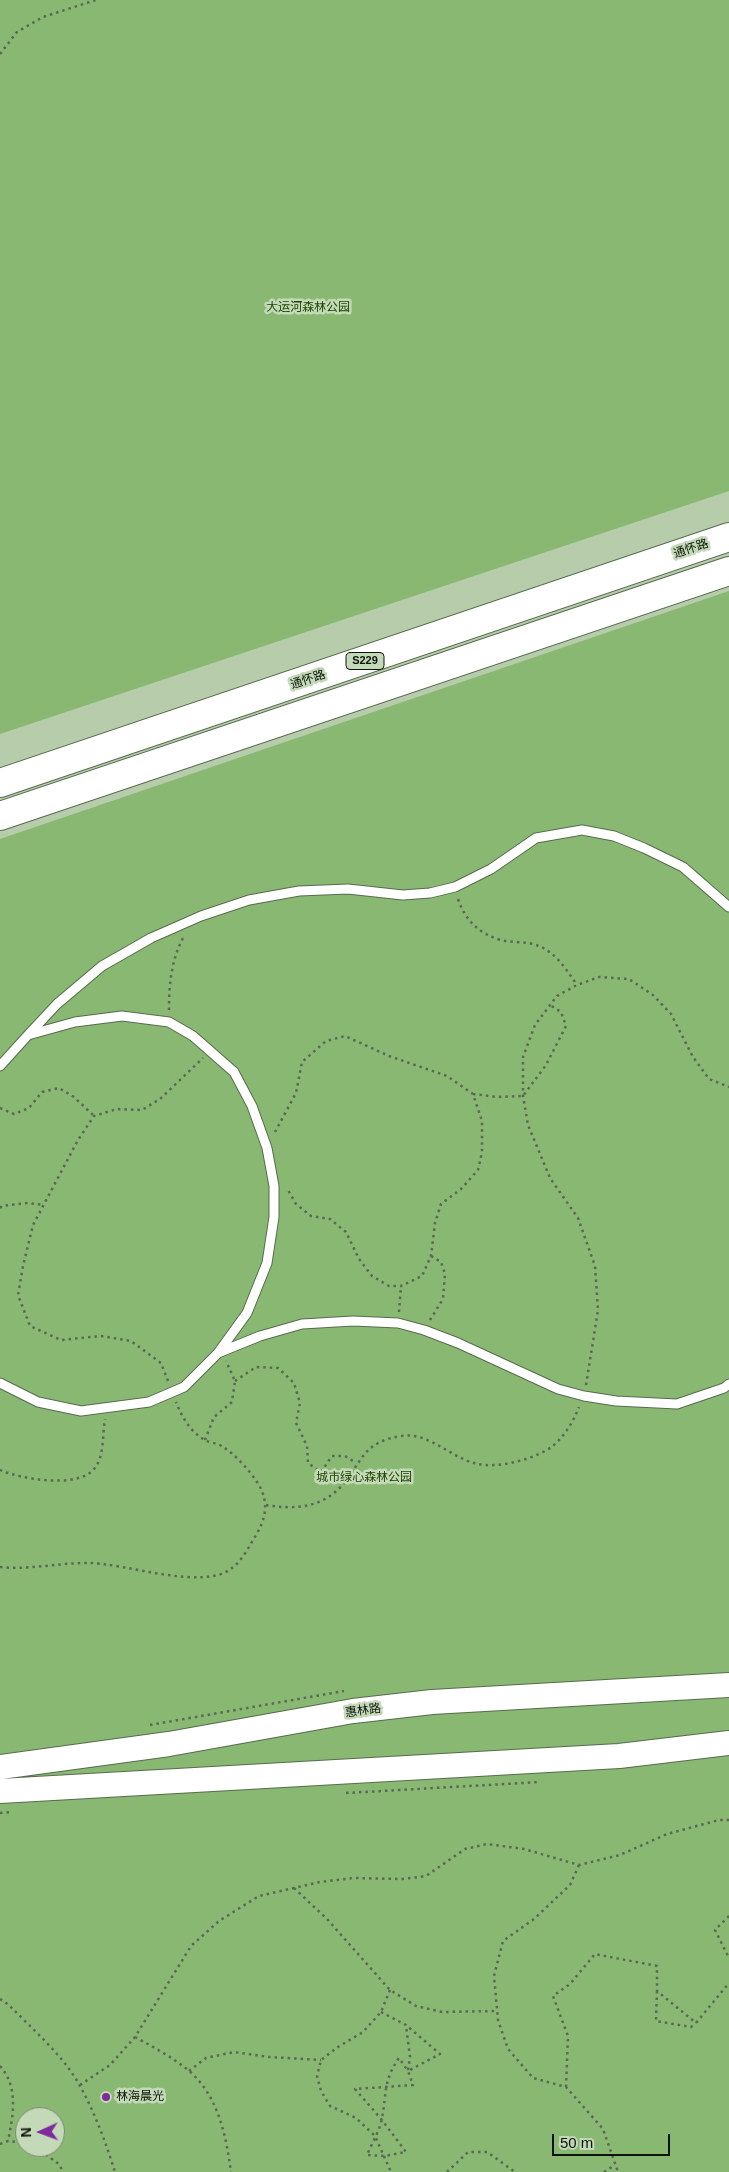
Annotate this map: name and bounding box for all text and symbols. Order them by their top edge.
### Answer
park label: 大运河森林公园 [266,301,350,315]
street label: 通怀路 [672,537,710,561]
road number: S229 [346,652,384,669]
street label: 通怀路 [289,668,327,692]
park label: 城市绿心森林公园 [316,1471,412,1485]
street label: 惠林路 [344,1701,382,1721]
place label: 林海晨光 [116,2090,164,2104]
marker: 林海晨光 [100,2091,112,2103]
north arrow [15,2107,65,2157]
scale bar [554,2124,672,2156]
text: N [18,2127,34,2138]
text: 50 m [560,2134,593,2151]

